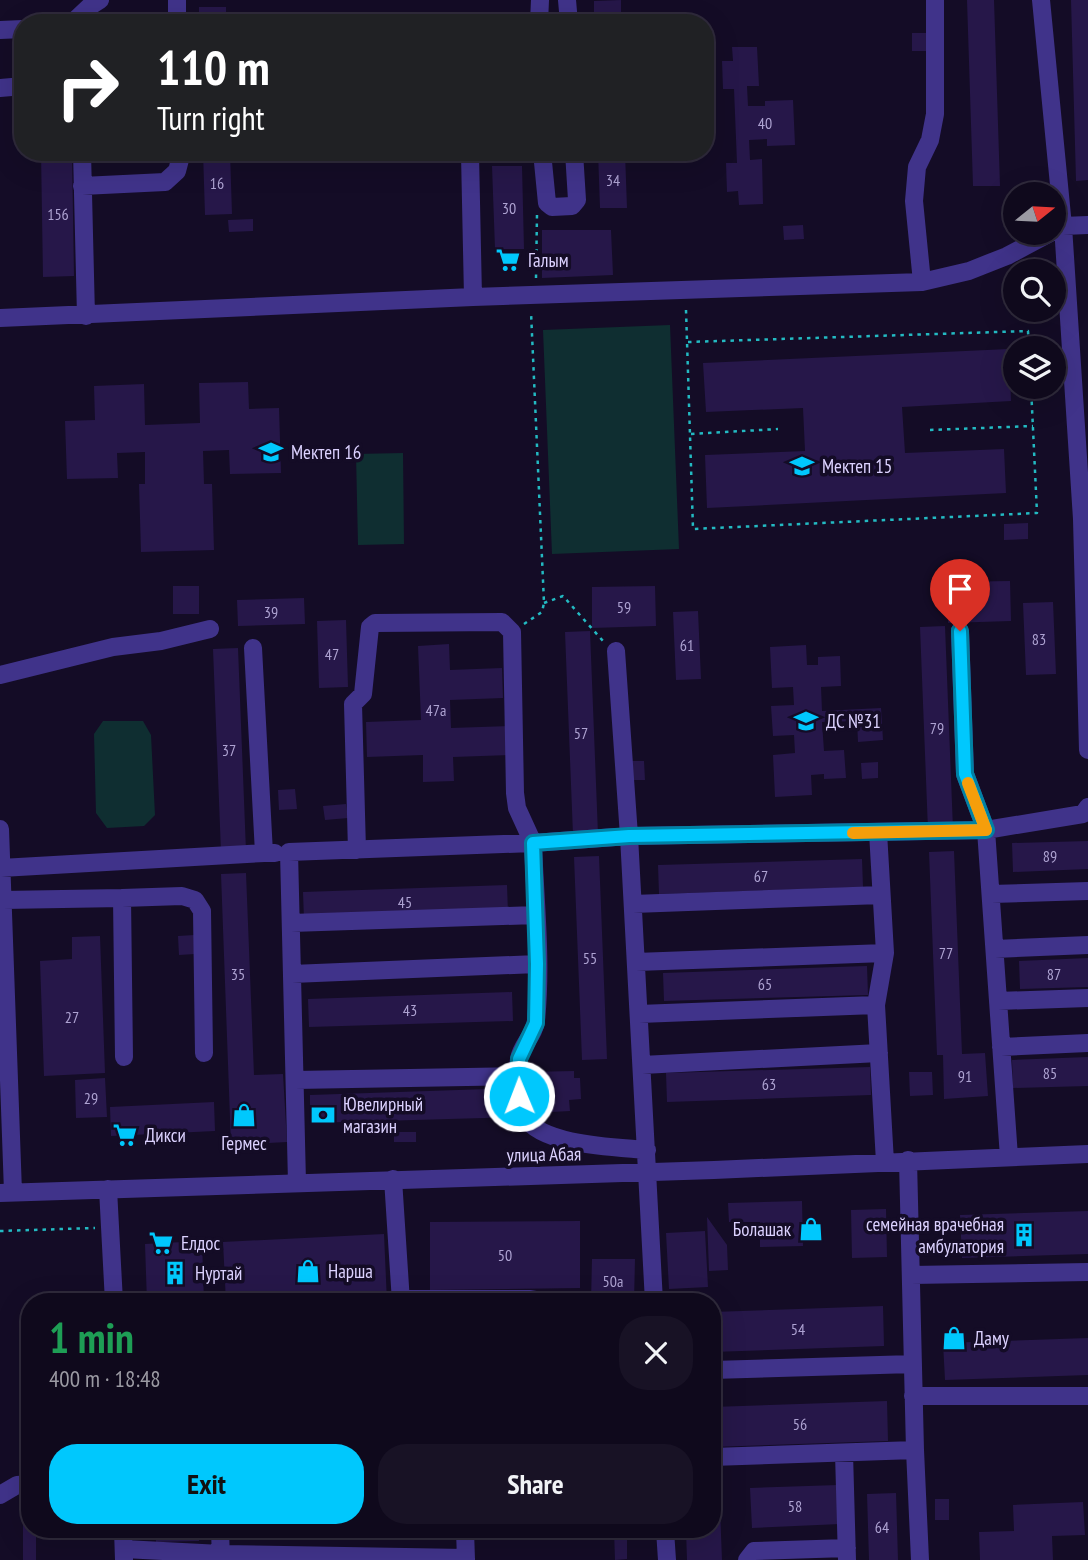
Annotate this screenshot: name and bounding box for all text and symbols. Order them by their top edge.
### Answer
text: 110 m [157,35,270,99]
icon: right [42,42,133,133]
text: Turn right [157,97,265,139]
house number: 40 [758,113,772,133]
house number: 34 [606,170,620,190]
house number: 16 [210,173,224,193]
north arrow [1003,182,1066,245]
map controls [1003,182,1066,399]
house number: 30 [502,198,516,218]
house number: 156 [47,204,69,224]
supermarket icon: Галым [494,246,522,274]
place label: Галым [528,248,569,272]
button: search [1003,259,1066,322]
button: layers [1003,336,1066,399]
school or university icon: Мектеп 16 [257,438,285,466]
place label: Мектеп 16 [291,440,361,464]
school or university icon: Мектеп 15 [788,452,816,480]
place label: Мектеп 15 [822,454,892,478]
pin [930,559,990,631]
icon: arrive [941,570,979,608]
house number: 59 [617,597,631,617]
house number: 39 [264,602,278,622]
house number: 83 [1032,629,1046,649]
house number: 61 [680,635,694,655]
house number: 47 [325,644,339,664]
house number: 47а [426,700,446,720]
school or university icon: ДС №31 [792,707,820,735]
place label: ДС №31 [826,709,881,733]
house number: 79 [930,718,944,738]
house number: 57 [574,723,588,743]
house number: 37 [222,740,236,760]
house number: 89 [1043,846,1057,866]
house number: 67 [754,866,768,886]
house number: 45 [398,892,412,912]
house number: 77 [939,943,953,963]
house number: 55 [583,948,597,968]
house number: 35 [231,964,245,984]
house number: 87 [1047,964,1061,984]
house number: 65 [758,974,772,994]
house number: 43 [403,1000,417,1020]
house number: 27 [65,1007,79,1027]
position arrow [482,1059,556,1133]
house number: 85 [1043,1063,1057,1083]
house number: 91 [958,1066,972,1086]
house number: 63 [762,1074,776,1094]
house number: 29 [84,1088,98,1108]
place label: Ювелирный магазин [343,1092,423,1138]
shop icon: Гермес [230,1101,258,1129]
bank icon: Ювелирный магазин [309,1101,337,1129]
supermarket icon: Дикси [111,1121,139,1149]
place label: Дикси [145,1123,186,1147]
place label: Гермес [221,1131,267,1155]
street label: улица Абая [506,1141,582,1167]
place label: семейная врачебная амбулатория [866,1212,1004,1258]
shop icon: Болашак [797,1215,825,1243]
place label: Болашак [733,1217,792,1241]
building icon: семейная врачебная амбулатория [1010,1221,1038,1249]
supermarket icon: Елдос [147,1229,175,1257]
place label: Елдос [181,1231,220,1255]
house number: 50 [498,1245,512,1265]
shop icon: Нарша [294,1257,322,1285]
building icon: Нуртай [161,1259,189,1287]
place label: Нарша [328,1259,373,1283]
place label: Нуртай [195,1261,242,1285]
house number: 50а [603,1271,623,1291]
text: 1 min [49,1310,134,1365]
button: close [619,1316,693,1390]
house number: 54 [791,1319,805,1339]
shop icon: Даму [940,1324,968,1352]
place label: Даму [974,1326,1010,1350]
text: 400 m · 18:48 [49,1364,161,1393]
house number: 56 [793,1414,807,1434]
button: Exit [49,1444,364,1524]
button: Share [378,1444,693,1524]
house number: 58 [788,1496,802,1516]
house number: 64 [875,1517,889,1537]

